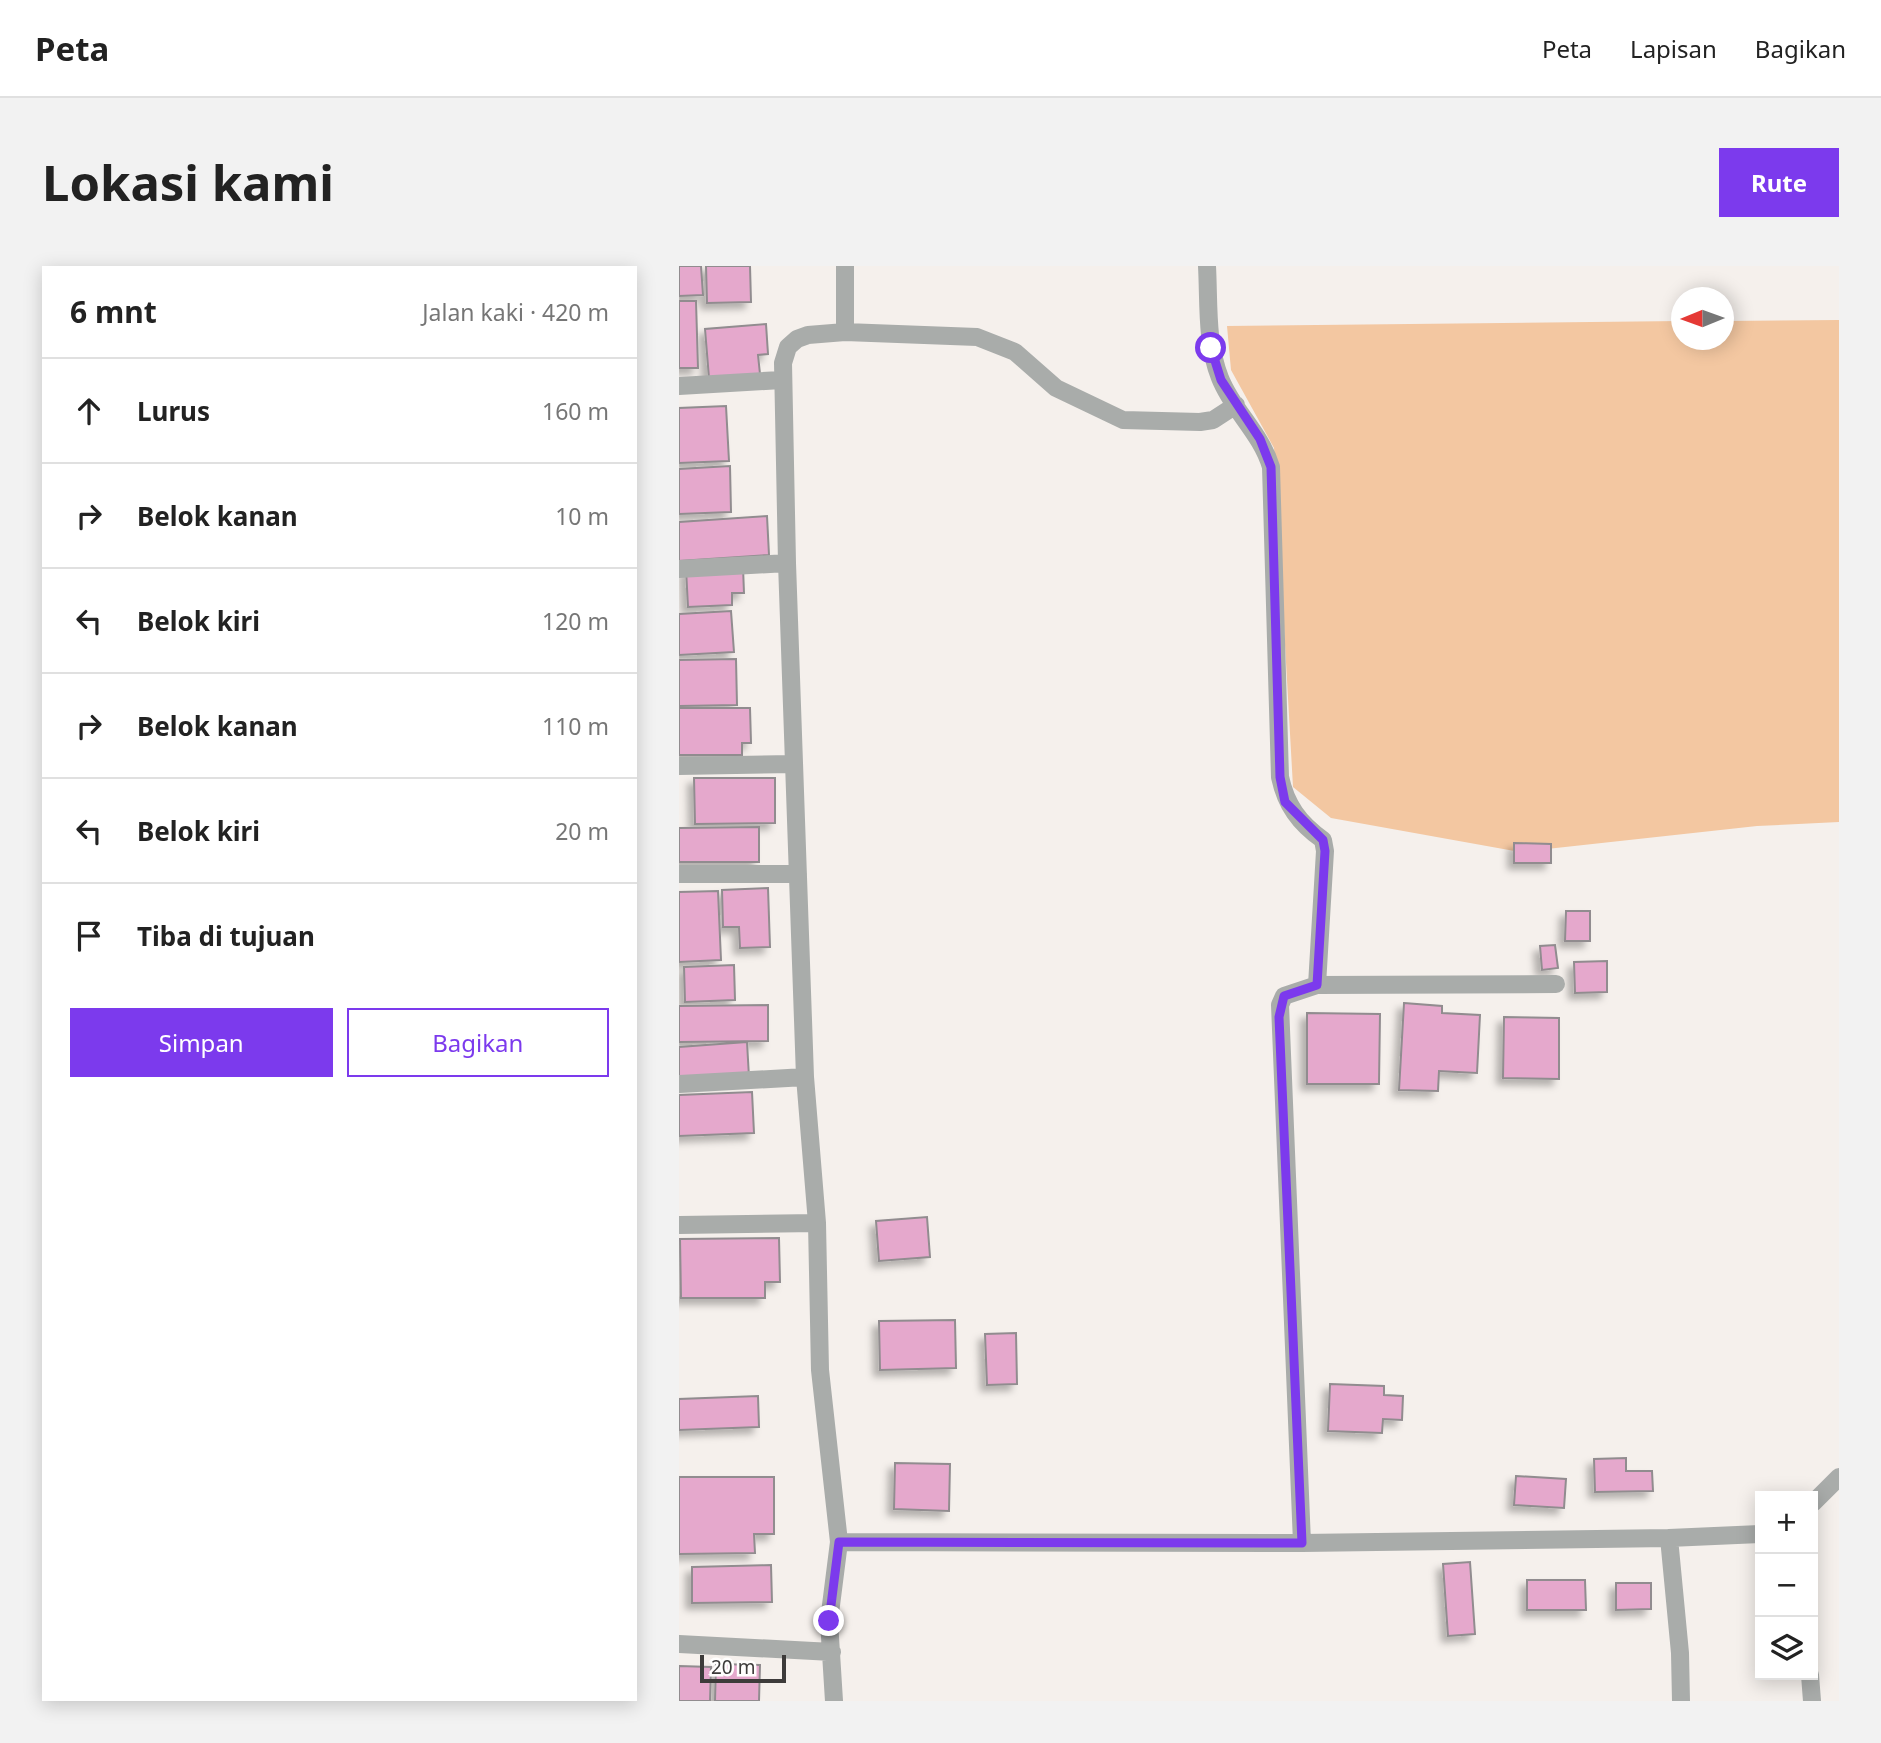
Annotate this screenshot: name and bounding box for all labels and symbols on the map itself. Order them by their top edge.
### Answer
north arrow [1671,287,1734,350]
route start [1195,332,1226,363]
route end [813,1605,844,1636]
scale bar [700,1652,786,1684]

